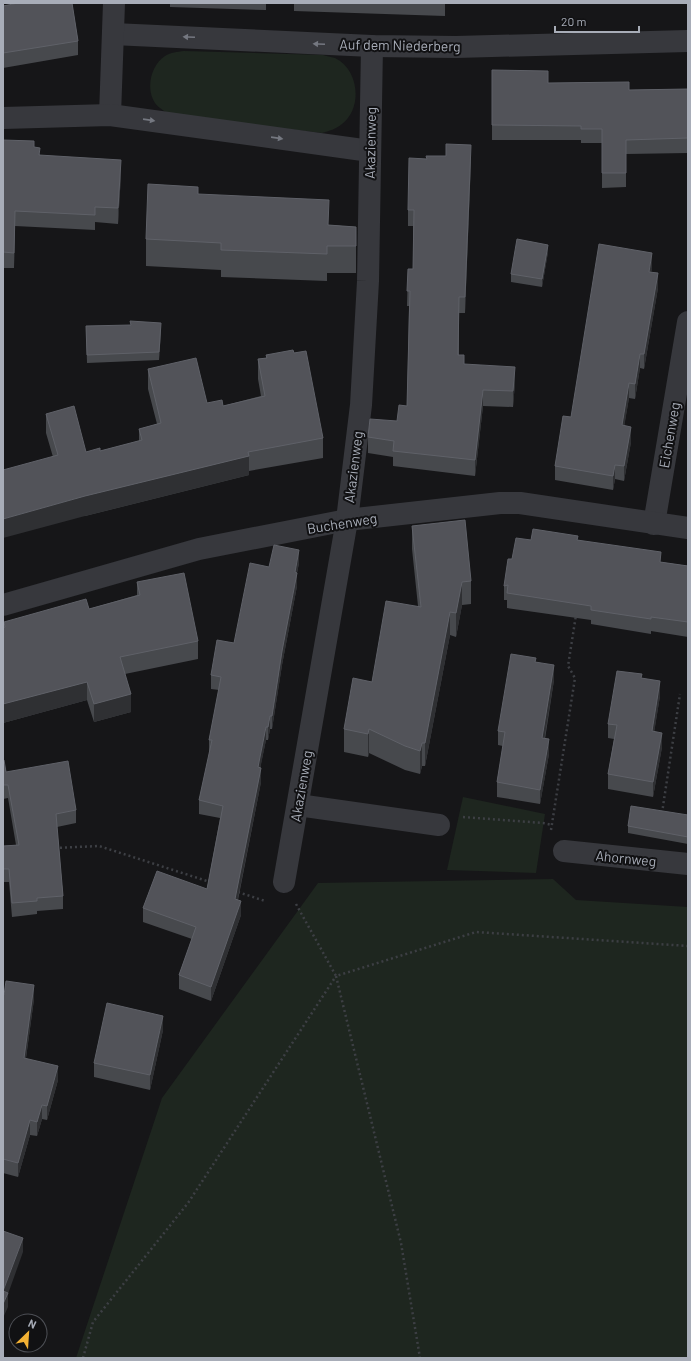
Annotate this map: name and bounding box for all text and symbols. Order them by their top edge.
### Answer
scale bar [555,8,639,34]
text: 20 m [561,14,587,28]
one-way arrow [183,34,195,41]
street label: Auf dem Niederberg [339,35,461,55]
one-way arrow [313,40,325,47]
street label: Akazienweg [361,107,379,179]
one-way arrow [143,117,155,123]
one-way arrow [271,135,283,141]
street label: Eichenweg [655,401,683,469]
street label: Akazienweg [340,430,366,504]
street label: Buchenweg [306,509,378,537]
street label: Akazienweg [286,749,316,823]
street label: Ahornweg [595,846,657,870]
north arrow [8,1313,48,1353]
text: N [26,1316,39,1331]

